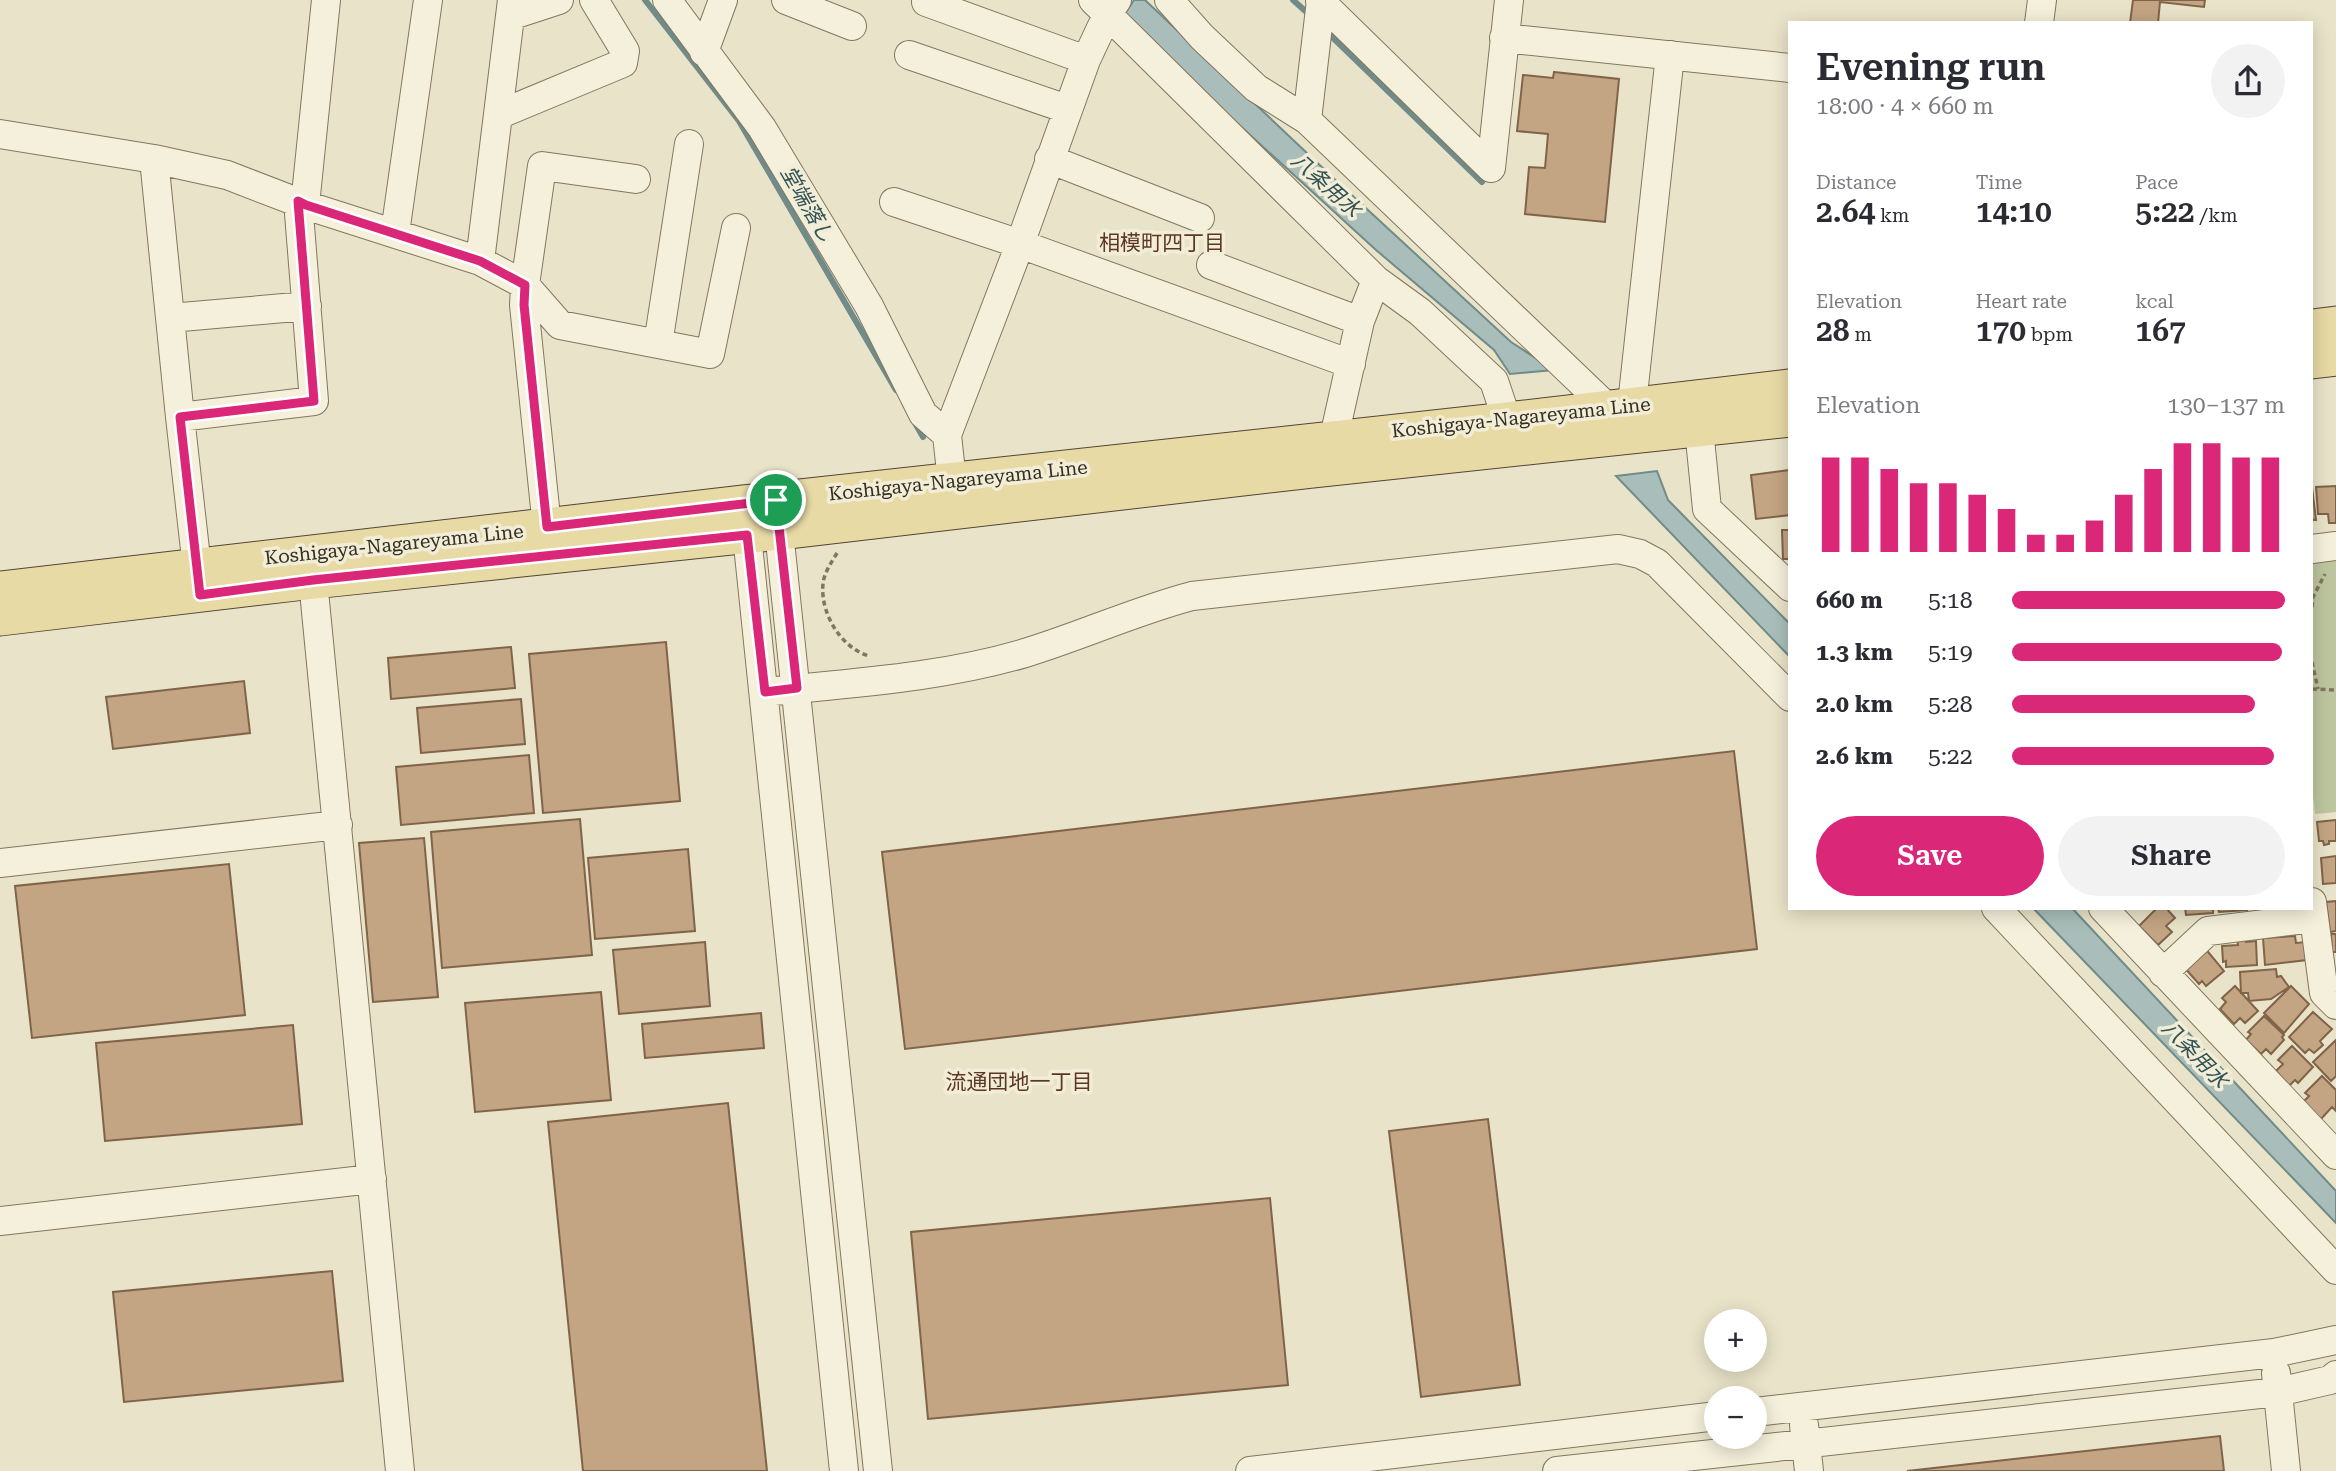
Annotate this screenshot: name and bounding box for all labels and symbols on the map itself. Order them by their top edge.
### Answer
water label: 八条用水 [1287,148,1367,223]
water label: 堂端落し [776,162,838,246]
district label: 相模町四丁目 [1099,231,1225,255]
street label: Koshigaya-Nagareyama Line [1390,392,1652,443]
street label: Koshigaya-Nagareyama Line [827,455,1089,506]
pin [746,470,806,530]
street label: Koshigaya-Nagareyama Line [263,519,525,570]
water label: 八条用水 [2157,1015,2234,1094]
district label: 流通団地一丁目 [946,1070,1093,1094]

